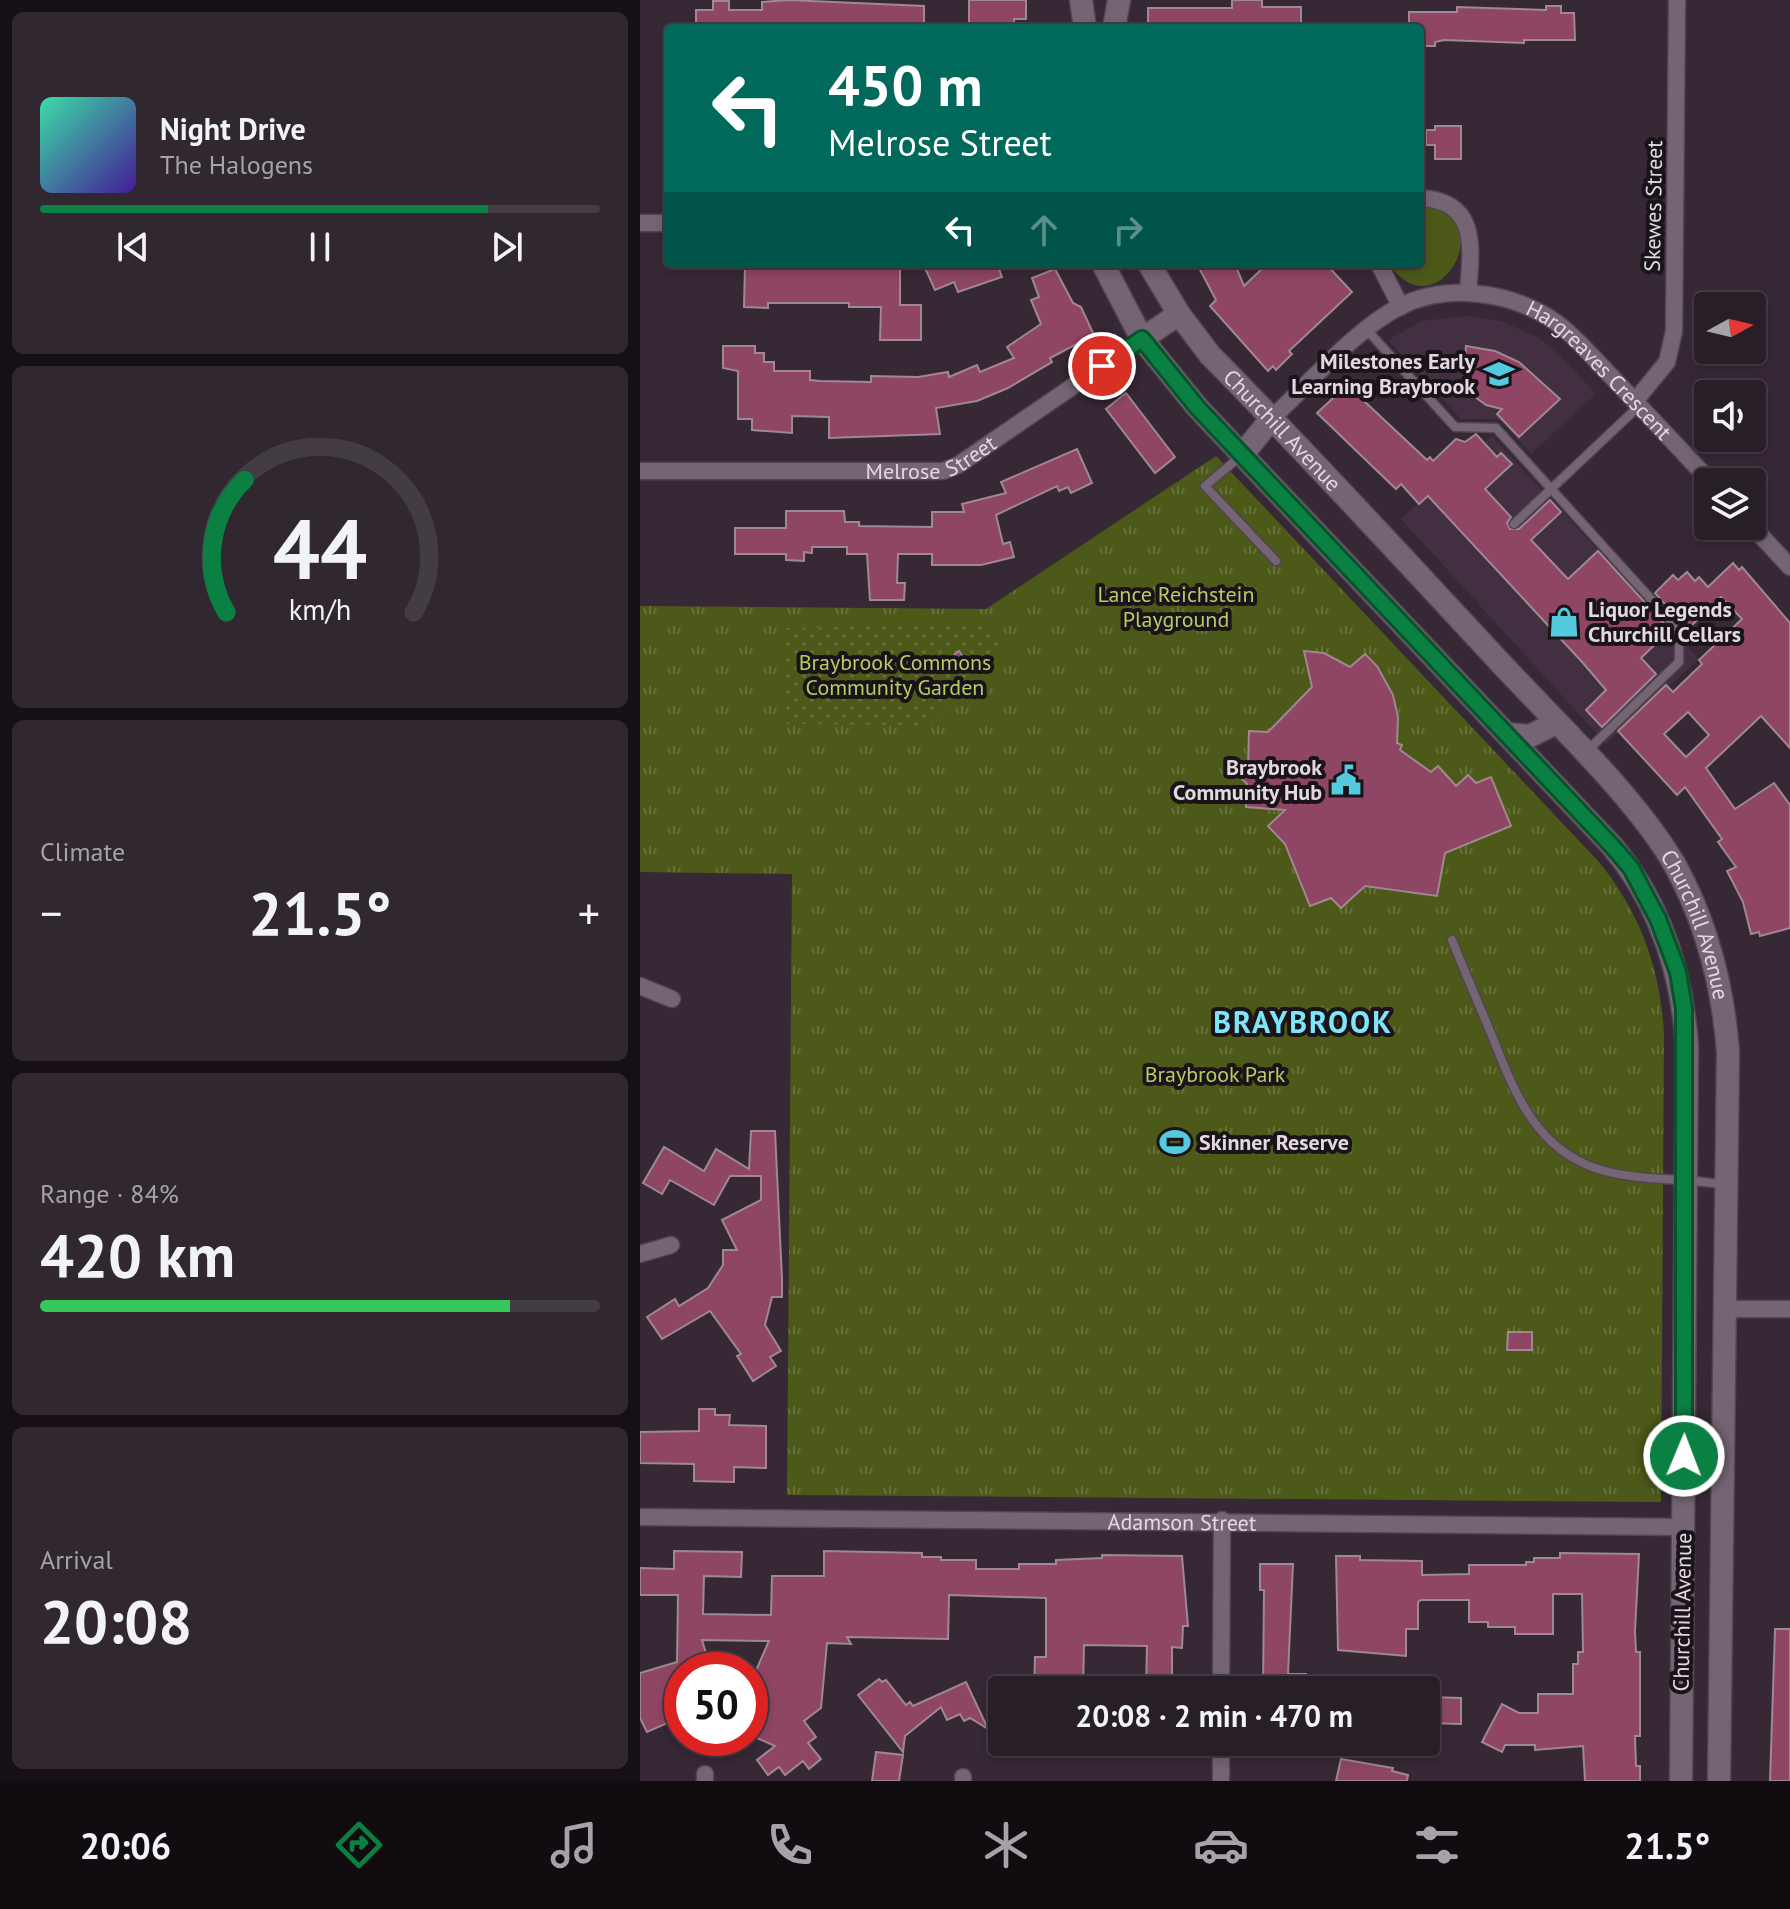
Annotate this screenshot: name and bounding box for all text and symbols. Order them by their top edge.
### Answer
text: 450 m [828,49,983,121]
icon: left [696,56,800,160]
text: Night Drive [160,109,306,148]
text: Melrose Street [828,119,1052,166]
street label: Skewes Street [1638,140,1668,272]
text: The Halogens [160,148,313,181]
icon: left [938,208,982,252]
icon: ahead [1022,208,1066,252]
icon: right [1106,208,1150,252]
icon: previous [111,225,155,269]
icon: pause [298,225,342,269]
icon: next [485,225,529,269]
north arrow [1694,292,1766,364]
map controls [1694,292,1766,540]
street label: Hargreaves Crescent [1522,294,1678,446]
pin [1068,332,1136,400]
icon: arrive [1080,344,1124,388]
place label: Milestones Early Learning Braybrook [1291,347,1475,400]
school or university icon: Milestones Early Learning Braybrook [1482,357,1516,391]
street label: Churchill Avenue [1218,363,1347,497]
button: sound [1694,380,1766,452]
street label: Melrose Street [866,429,1002,485]
button: layers [1694,468,1766,540]
text: 44 [273,493,367,601]
park label: Lance Reichstein Playground [1098,580,1255,633]
text: km/h [289,591,351,628]
place label: Liquor Legends Churchill Cellars [1588,595,1741,648]
shop icon: Liquor Legends Churchill Cellars [1547,605,1581,639]
park label: Braybrook Commons Community Garden [799,648,991,701]
place label: Braybrook Community Hub [1173,753,1322,806]
public building icon: Braybrook Community Hub [1329,763,1363,797]
text: Climate [40,835,125,868]
street label: Churchill Avenue [1655,844,1735,1002]
text: 21.5° [248,874,392,952]
text: − [40,884,62,941]
text: + [578,884,600,941]
district label: BRAYBROOK [1213,1002,1393,1041]
park label: Braybrook Park [1145,1060,1286,1088]
sports icon: Skinner Reserve [1158,1125,1192,1159]
place label: Skinner Reserve [1199,1128,1349,1156]
text: Range · 84% [40,1177,179,1210]
text: 420 km [40,1216,235,1294]
position arrow [1642,1414,1726,1498]
street label: Adamson Street [1107,1507,1257,1537]
street label: Churchill Avenue [1667,1533,1697,1691]
text: Arrival [40,1543,113,1576]
text: 20:08 [40,1582,192,1660]
speed limit sign: 50 [664,1652,768,1756]
text: 20:08 · 2 min · 470 m [1075,1696,1353,1735]
icon: directions [331,1817,387,1873]
icon: music [546,1817,602,1873]
icon: phone [762,1817,818,1873]
icon: climate [978,1817,1034,1873]
icon: car [1193,1817,1249,1873]
icon: filters [1409,1817,1465,1873]
text: 20:06 [80,1822,171,1869]
text: 21.5° [1624,1822,1710,1869]

